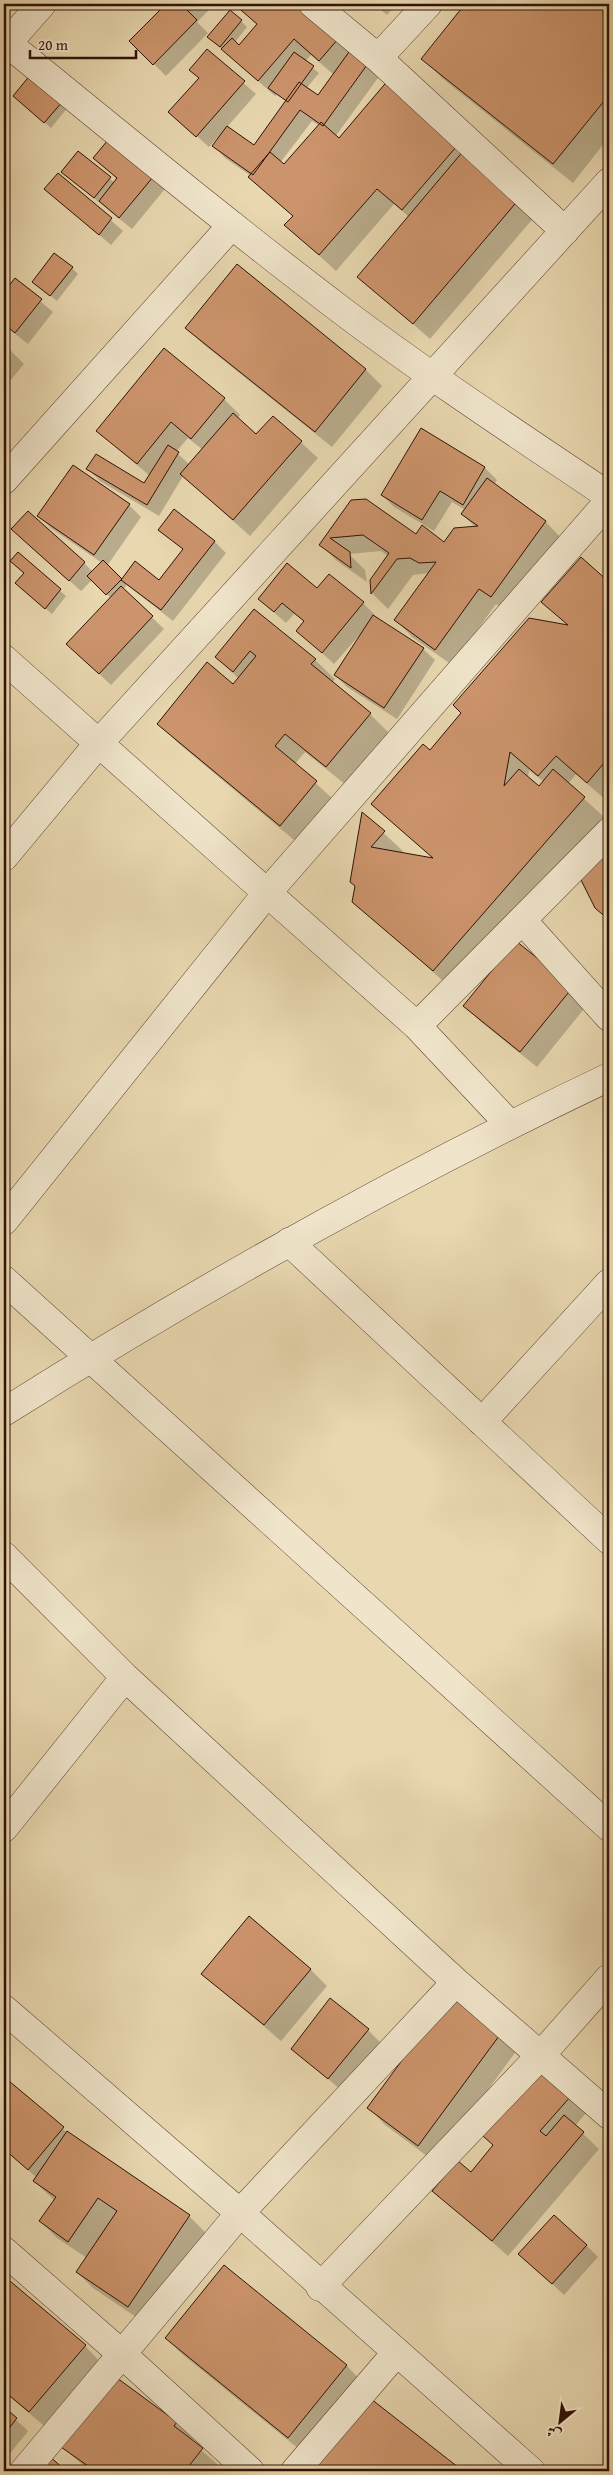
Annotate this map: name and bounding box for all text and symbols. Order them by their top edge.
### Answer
scale bar [30,28,136,60]
text: 20 m [38,34,69,55]
north arrow [536,2398,586,2448]
text: ش [543,2421,565,2445]

